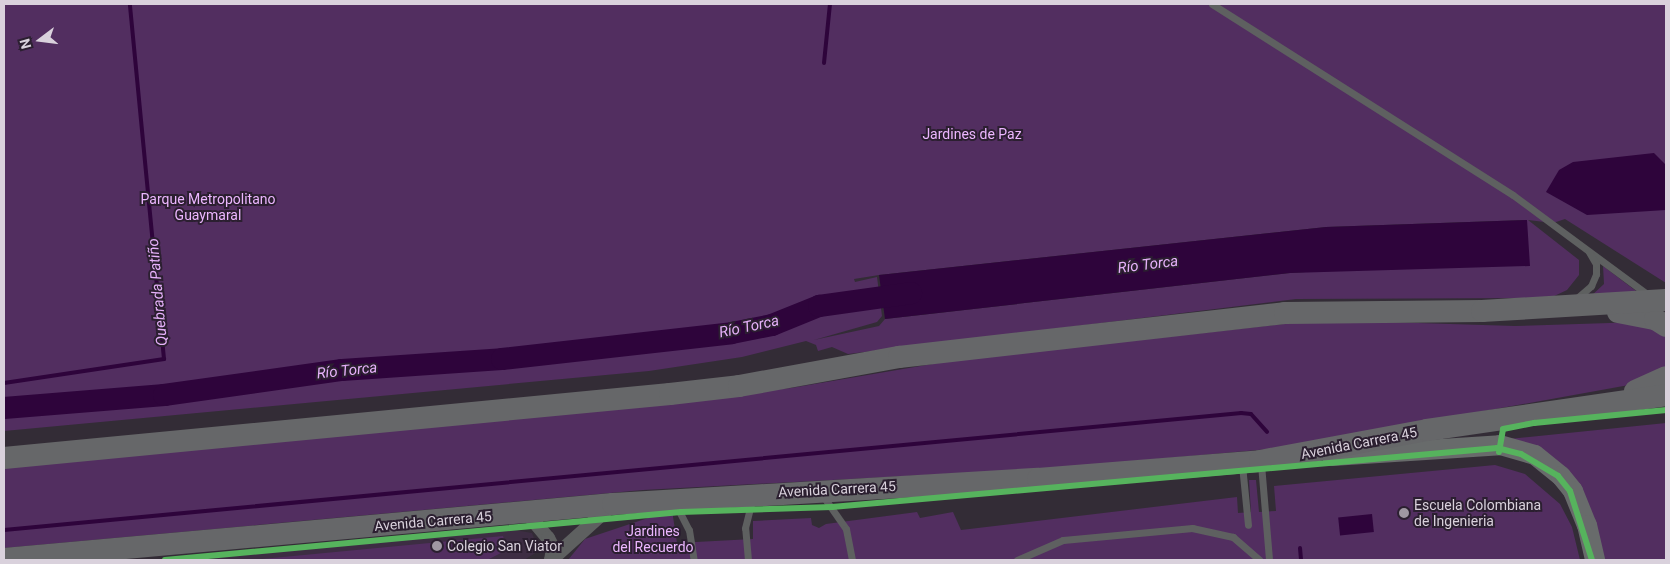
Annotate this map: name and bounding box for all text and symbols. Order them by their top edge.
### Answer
north arrow [15,15,65,65]
text: N [17,37,35,51]
park label: Jardines de Paz [922,126,1022,142]
park label: Parque Metropolitano Guaymaral [141,191,275,223]
water label: Quebrada Patiño [144,237,172,347]
water label: Río Torca [1117,252,1179,278]
water label: Río Torca [717,312,781,342]
water label: Río Torca [316,359,378,383]
street label: Avenida Carrera 45 [1300,424,1418,462]
street label: Avenida Carrera 45 [778,478,896,500]
place label: Escuela Colombiana de Ingenieria [1414,497,1541,530]
street label: Avenida Carrera 45 [374,507,492,535]
marker: Escuela Colombiana de Ingenieria [1398,507,1410,519]
park label: Jardines del Recuerdo [612,523,694,556]
place label: Colegio San Viator [447,538,562,554]
marker: Colegio San Viator [431,540,443,552]

